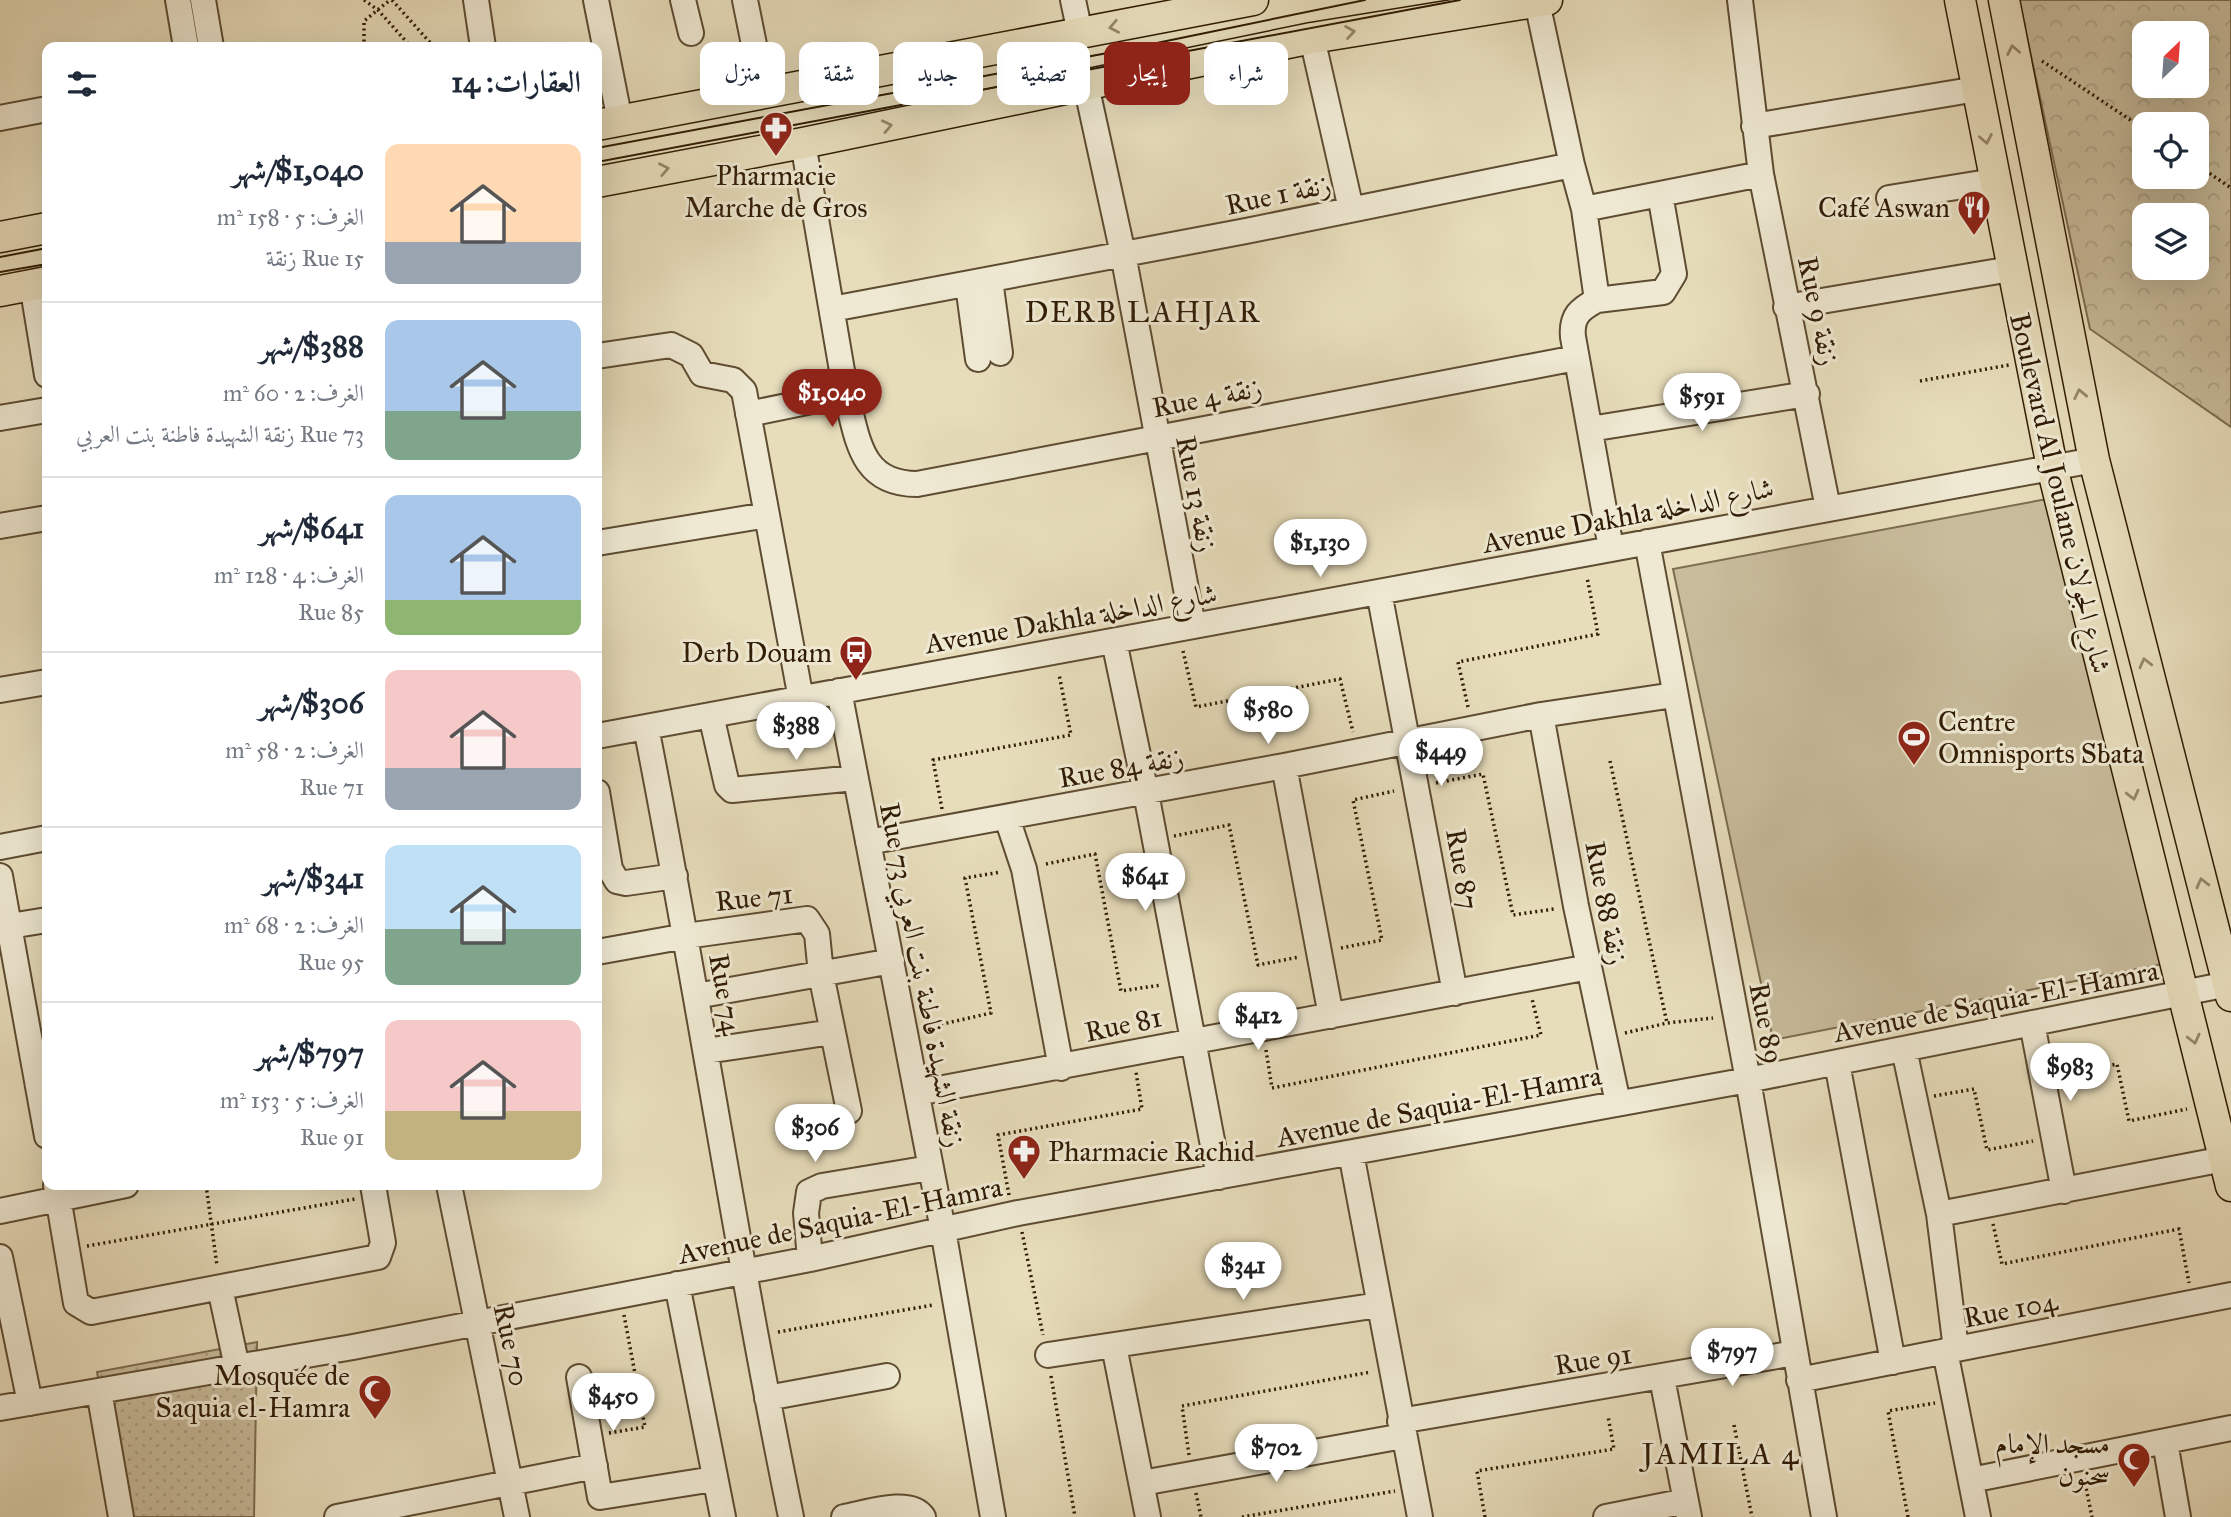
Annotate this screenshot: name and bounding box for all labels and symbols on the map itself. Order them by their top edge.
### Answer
one-way arrow [1108,18,1120,33]
north arrow [2132,21,2208,98]
one-way arrow [1344,25,1356,40]
one-way arrow [2006,44,2021,56]
pharmacy icon: Pharmacie Marche de Gros [757,109,795,158]
one-way arrow [881,119,893,134]
one-way arrow [1978,133,1993,145]
place label: Pharmacie Marche de Gros [684,158,868,225]
one-way arrow [658,163,670,178]
street label: Rue 1 زنقة [1222,166,1334,223]
restaurant icon: Café Aswan [1955,188,1993,237]
place label: Café Aswan [1818,190,1950,225]
street label: Rue 9 زنقة [1790,253,1847,369]
district label: DERB LAHJAR [1025,294,1261,330]
street label: Boulevard Al Joulane شارع الجولان [1996,309,2119,678]
pin: $1,040 [775,370,889,429]
street label: Rue 4 زنقة [1149,370,1265,425]
pin: $591 [1661,374,1743,433]
one-way arrow [2074,388,2089,400]
street label: Rue 13 زنقة [1168,433,1225,555]
street label: Avenue Dakhla شارع الداخلة [1479,470,1778,567]
pin: $1,130 [1263,520,1377,579]
street label: Avenue Dakhla شارع الداخلة [921,576,1221,668]
bus stop icon: Derb Douam [837,633,875,682]
place label: Derb Douam [681,635,832,670]
one-way arrow [2139,657,2153,669]
pin: $580 [1227,686,1309,746]
pin: $388 [755,702,837,762]
place label: Centre Omnisports Sbata [1938,704,2144,771]
sports icon: Centre Omnisports Sbata [1895,718,1933,767]
pin: $449 [1400,728,1482,788]
street label: Rue 84 زنقة [1056,739,1186,796]
one-way arrow [2125,788,2139,800]
street label: Rue 73 زنقة الشهيدة فاطنة بنت العربي [867,800,973,1152]
street label: Rue 87 [1438,826,1487,912]
street label: Rue 88 زنقة [1577,838,1636,968]
pin: $641 [1104,853,1186,913]
street label: Rue 71 [713,876,795,919]
one-way arrow [2196,877,2210,889]
street label: Rue 74 [701,951,750,1039]
street label: Avenue de Saquia-El-Hamra [1830,953,2162,1050]
street label: Rue 89 [1742,980,1792,1067]
pin: $412 [1217,992,1299,1052]
street label: Rue 81 [1081,999,1165,1050]
one-way arrow [2186,1033,2200,1045]
pin: $983 [2029,1044,2111,1103]
street label: Avenue de Saquia-El-Hamra [1273,1058,1605,1155]
pin: $306 [774,1104,856,1164]
pharmacy icon: Pharmacie Rachid [1005,1132,1043,1181]
place label: Pharmacie Rachid [1048,1134,1255,1169]
street label: Avenue de Saquia-El-Hamra [674,1169,1005,1272]
pin: $341 [1202,1242,1284,1302]
street label: Rue 104 [1960,1283,2061,1336]
street label: Rue 70 [486,1301,537,1389]
pin: $797 [1691,1328,1773,1388]
street label: Rue 91 [1552,1336,1634,1383]
place label: Mosquée de Saquia el-Hamra [156,1358,350,1425]
mosque icon: Mosquée de Saquia el-Hamra [356,1372,394,1421]
pin: $450 [572,1374,654,1433]
pin: $702 [1235,1424,1317,1484]
place label: مسجد الإمام سحنون [1995,1426,2110,1493]
district label: JAMILA 4 [1639,1436,1800,1472]
mosque icon: مسجد الإمام سحنون [2115,1440,2153,1489]

